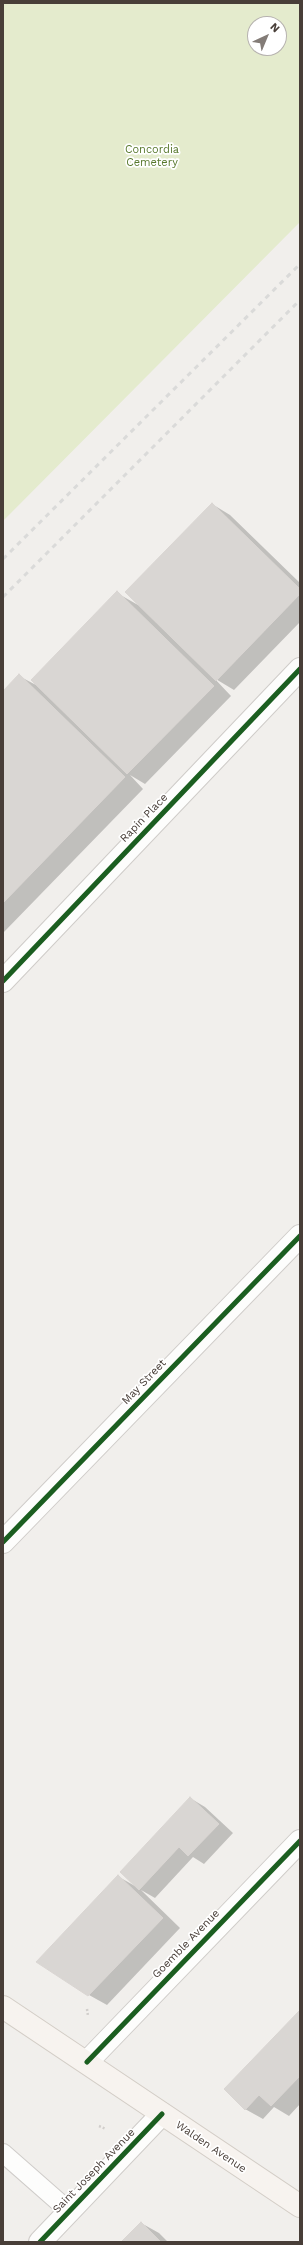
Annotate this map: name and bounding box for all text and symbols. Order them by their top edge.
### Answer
north arrow [247,16,287,56]
text: N [268,20,282,35]
park label: Concordia Cemetery [125,143,179,169]
street label: Rapin Place [117,791,171,845]
street label: May Street [119,1357,169,1407]
street label: Goemble Avenue [150,1907,222,1981]
street label: Walden Avenue [173,2118,249,2176]
street label: Saint Joseph Avenue [50,2126,138,2216]

